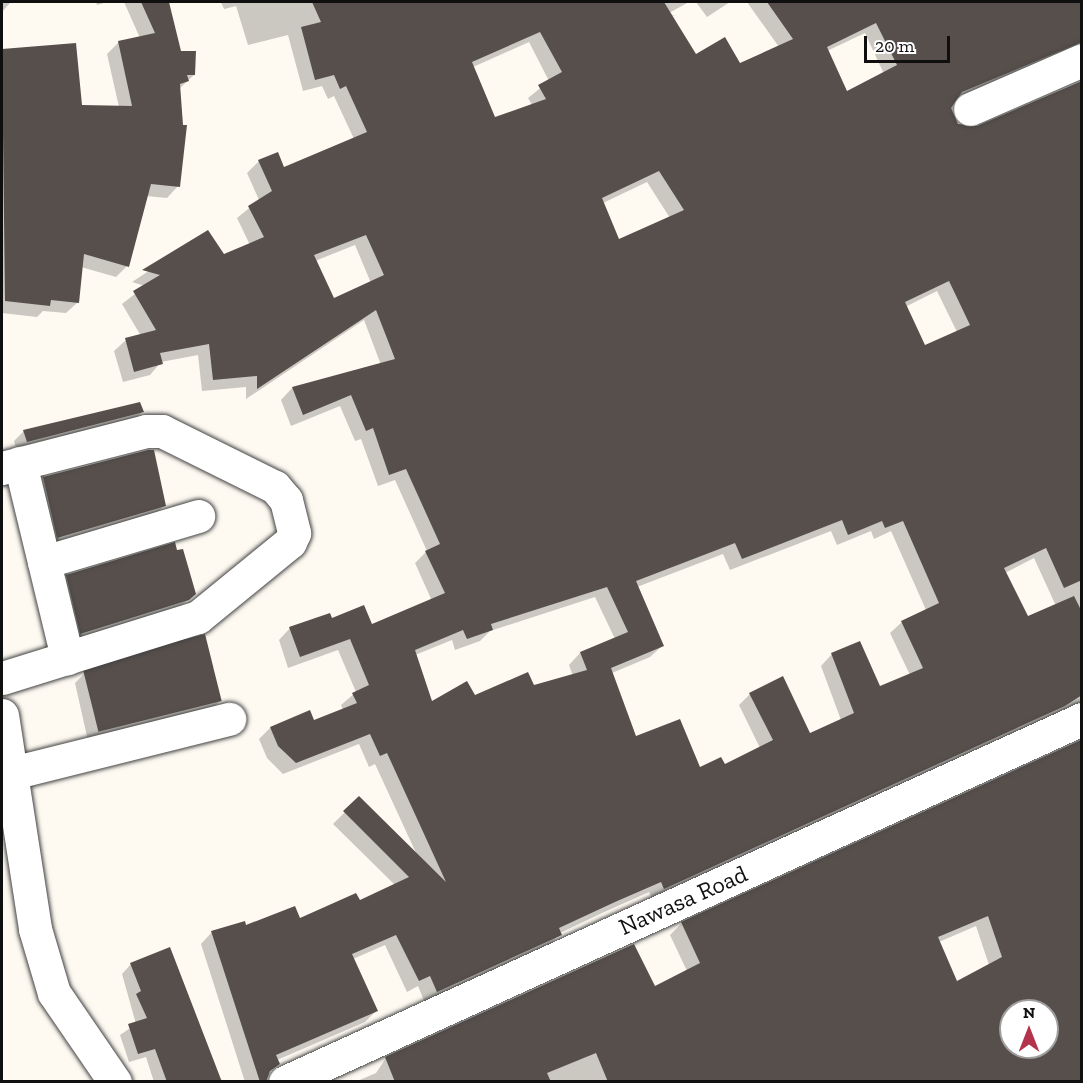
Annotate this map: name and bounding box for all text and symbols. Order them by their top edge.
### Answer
scale bar [867,24,952,62]
text: 20 m [875,35,914,57]
street label: Nawasa Road [614,859,752,941]
north arrow [999,999,1059,1059]
text: N [1023,1003,1035,1022]

